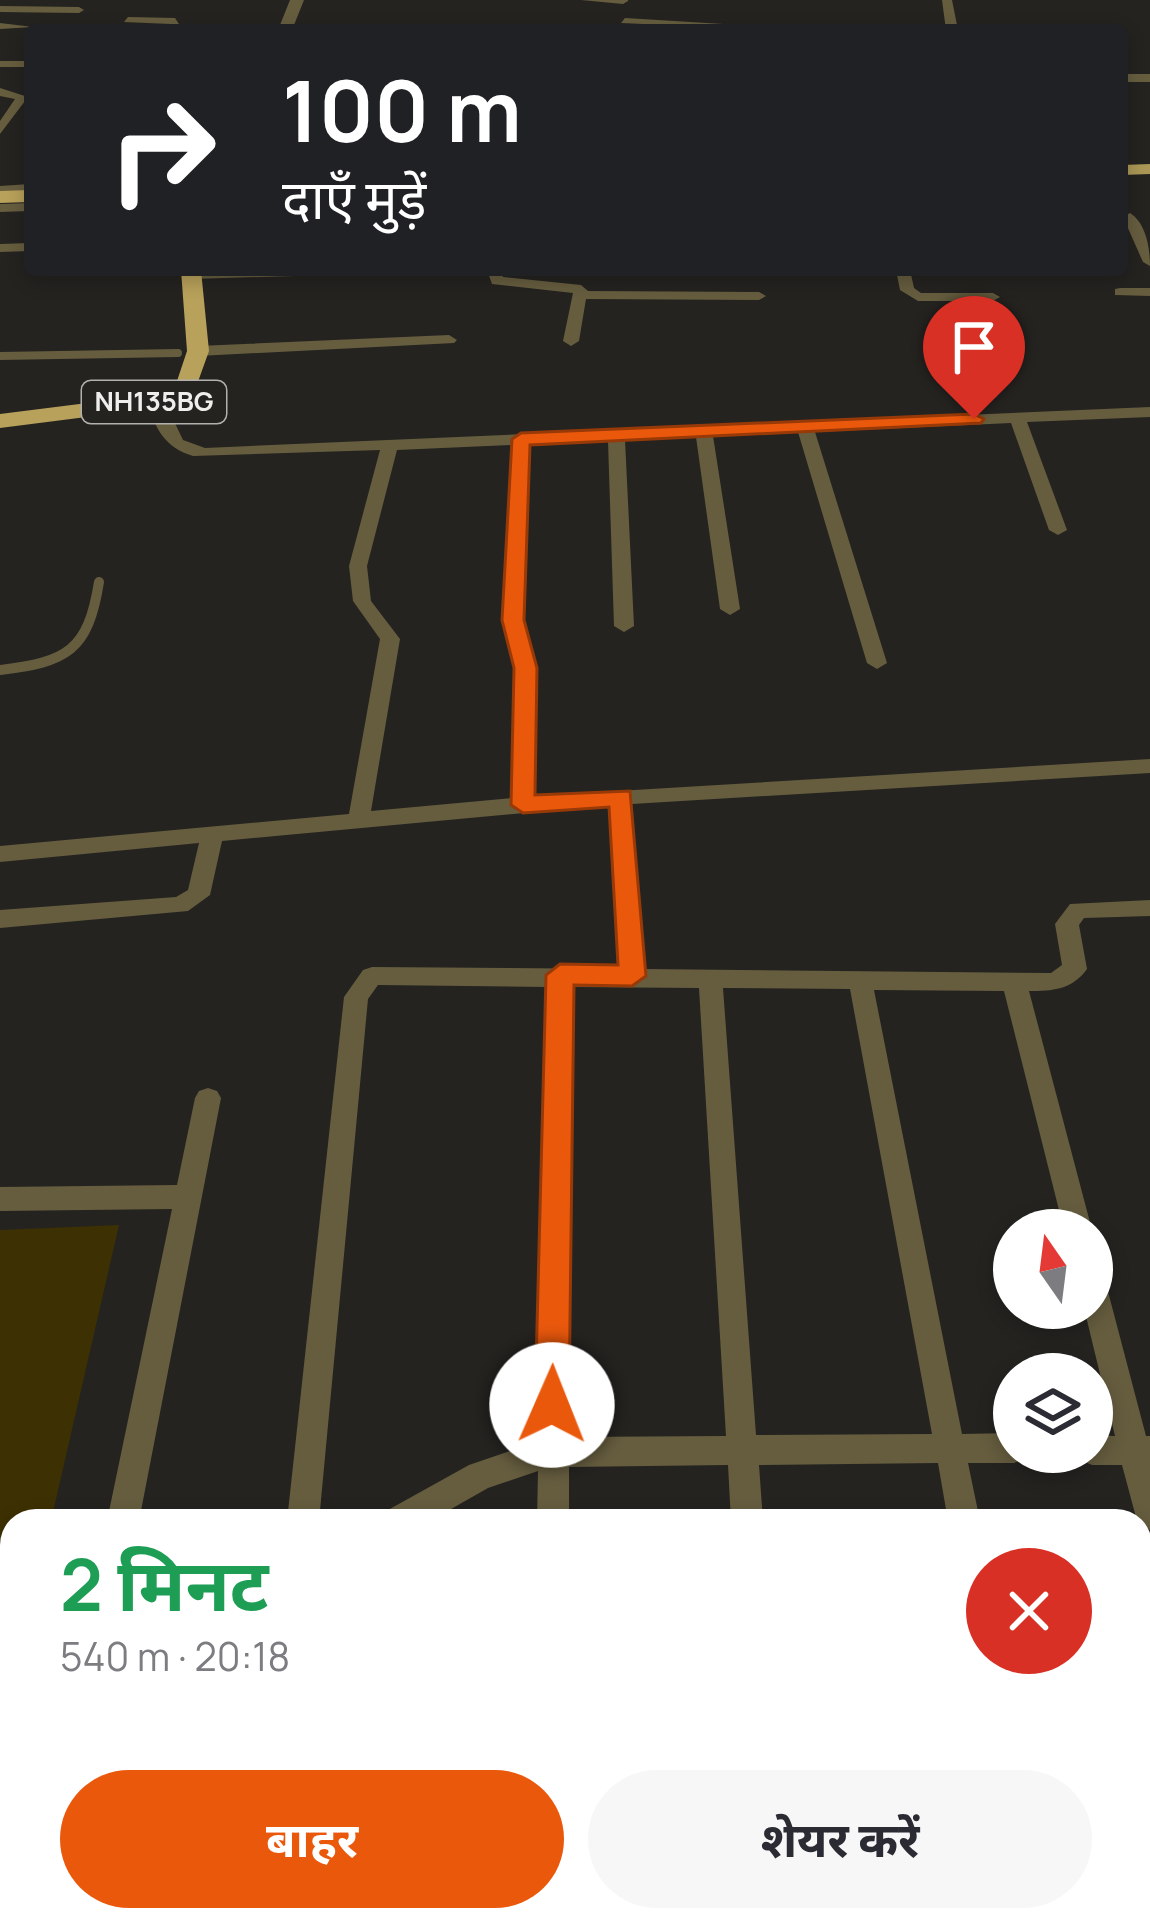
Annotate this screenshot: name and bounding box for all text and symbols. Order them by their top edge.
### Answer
text: 100 m [282,52,522,167]
icon: right [84,72,240,228]
text: दाएँ मुड़ें [282,161,427,235]
pin [923,296,1025,419]
icon: arrive [941,314,1007,380]
road number: NH135BG [82,381,226,423]
north arrow [993,1209,1113,1329]
map controls [993,1209,1113,1473]
position arrow [489,1342,615,1468]
button: layers [993,1353,1113,1473]
text: 2 मिनट [60,1534,268,1633]
button: close [966,1548,1092,1674]
text: 540 m · 20:18 [60,1629,290,1683]
button: बाहर [60,1770,564,1908]
button: शेयर करें [588,1770,1092,1908]

